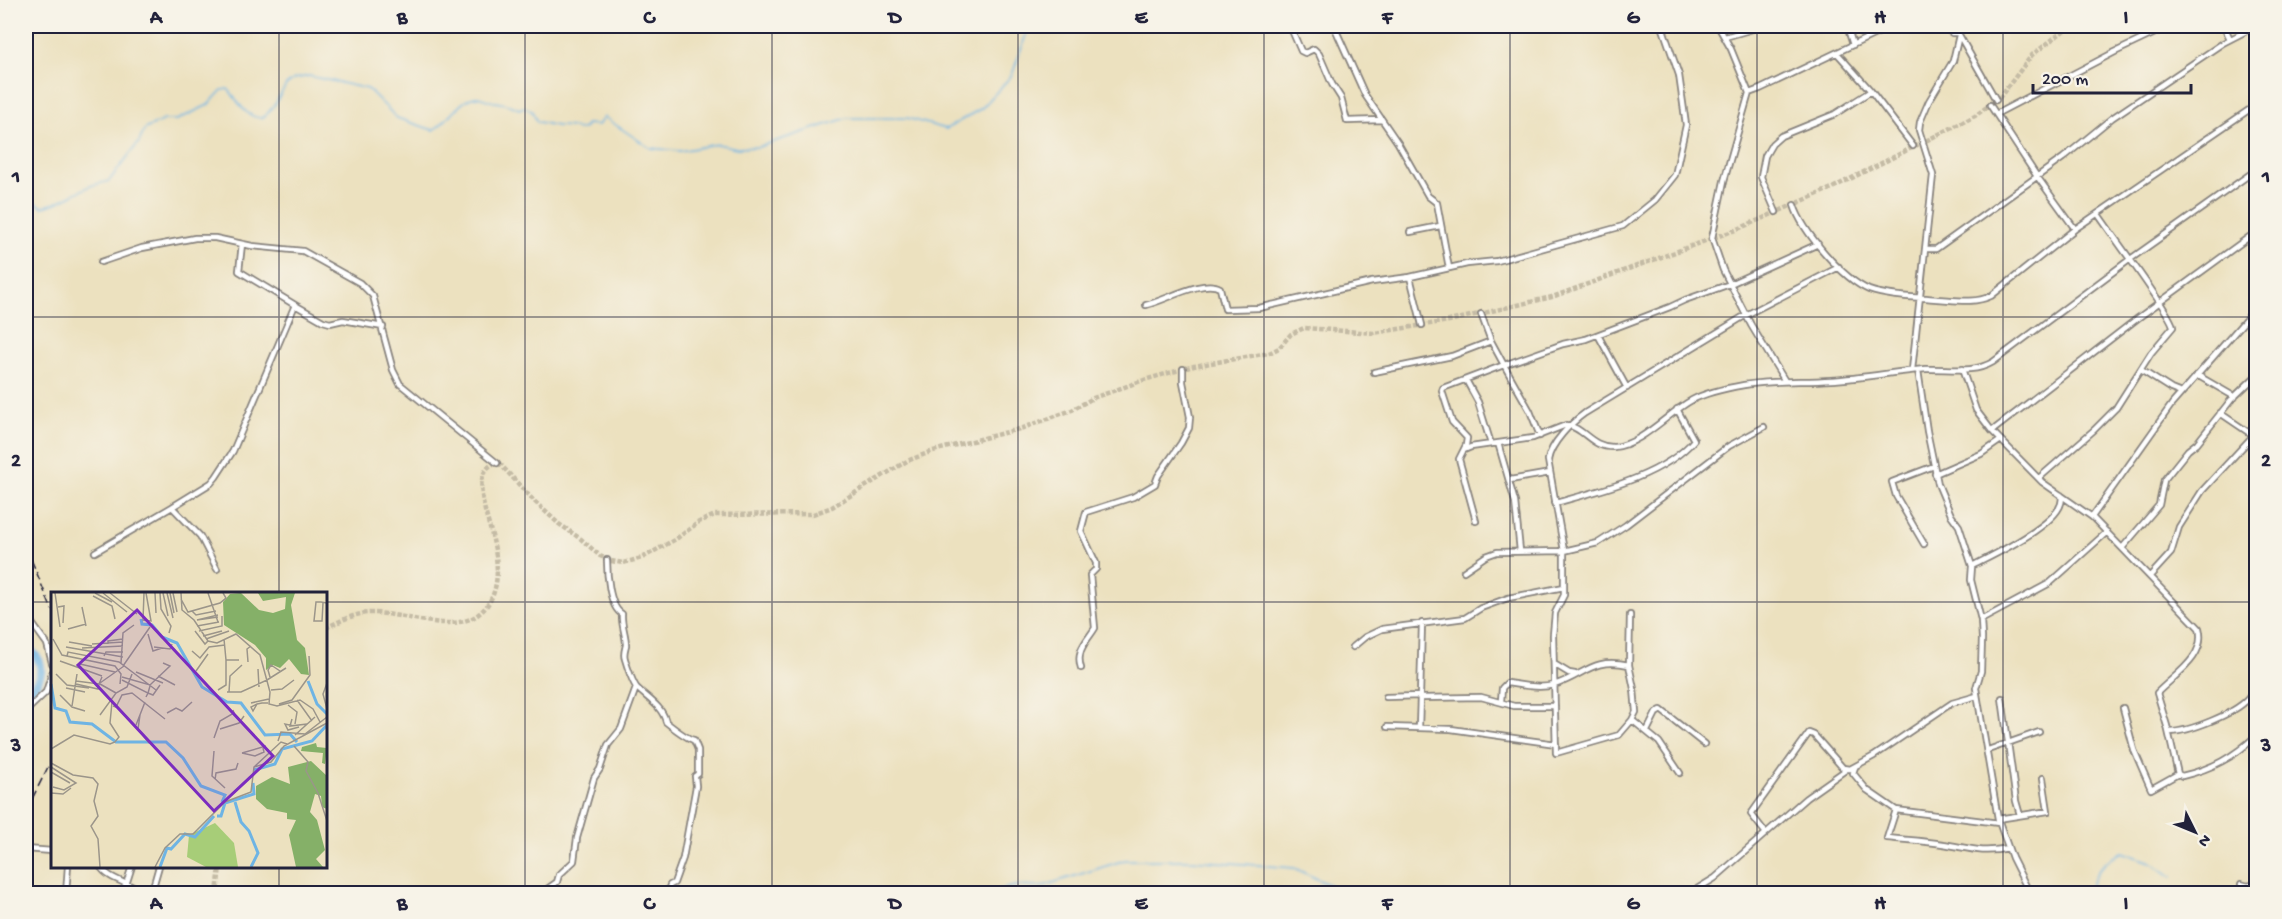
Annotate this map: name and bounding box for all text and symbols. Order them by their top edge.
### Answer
text: A [149,8,164,31]
text: B [396,8,408,31]
text: C [643,8,657,31]
text: D [886,8,902,31]
text: E [1135,8,1149,31]
text: F [1381,8,1394,31]
text: G [1627,8,1641,31]
text: H [1874,8,1886,31]
text: I [2124,8,2129,31]
scale bar [2033,57,2190,95]
text: 200 m [2042,70,2089,91]
text: 1 [11,167,20,190]
text: 1 [2261,167,2270,190]
text: 2 [11,451,21,474]
text: 2 [2261,451,2271,474]
inset map [51,592,327,868]
text: 3 [10,736,21,759]
text: 3 [2260,736,2271,759]
north arrow [2165,802,2225,862]
text: N [2193,830,2214,851]
text: A [149,894,164,917]
text: B [396,894,408,917]
text: C [643,894,657,917]
text: D [886,894,902,917]
text: E [1135,894,1149,917]
text: F [1381,894,1394,917]
text: G [1627,894,1641,917]
text: H [1874,894,1886,917]
text: I [2124,894,2129,917]

